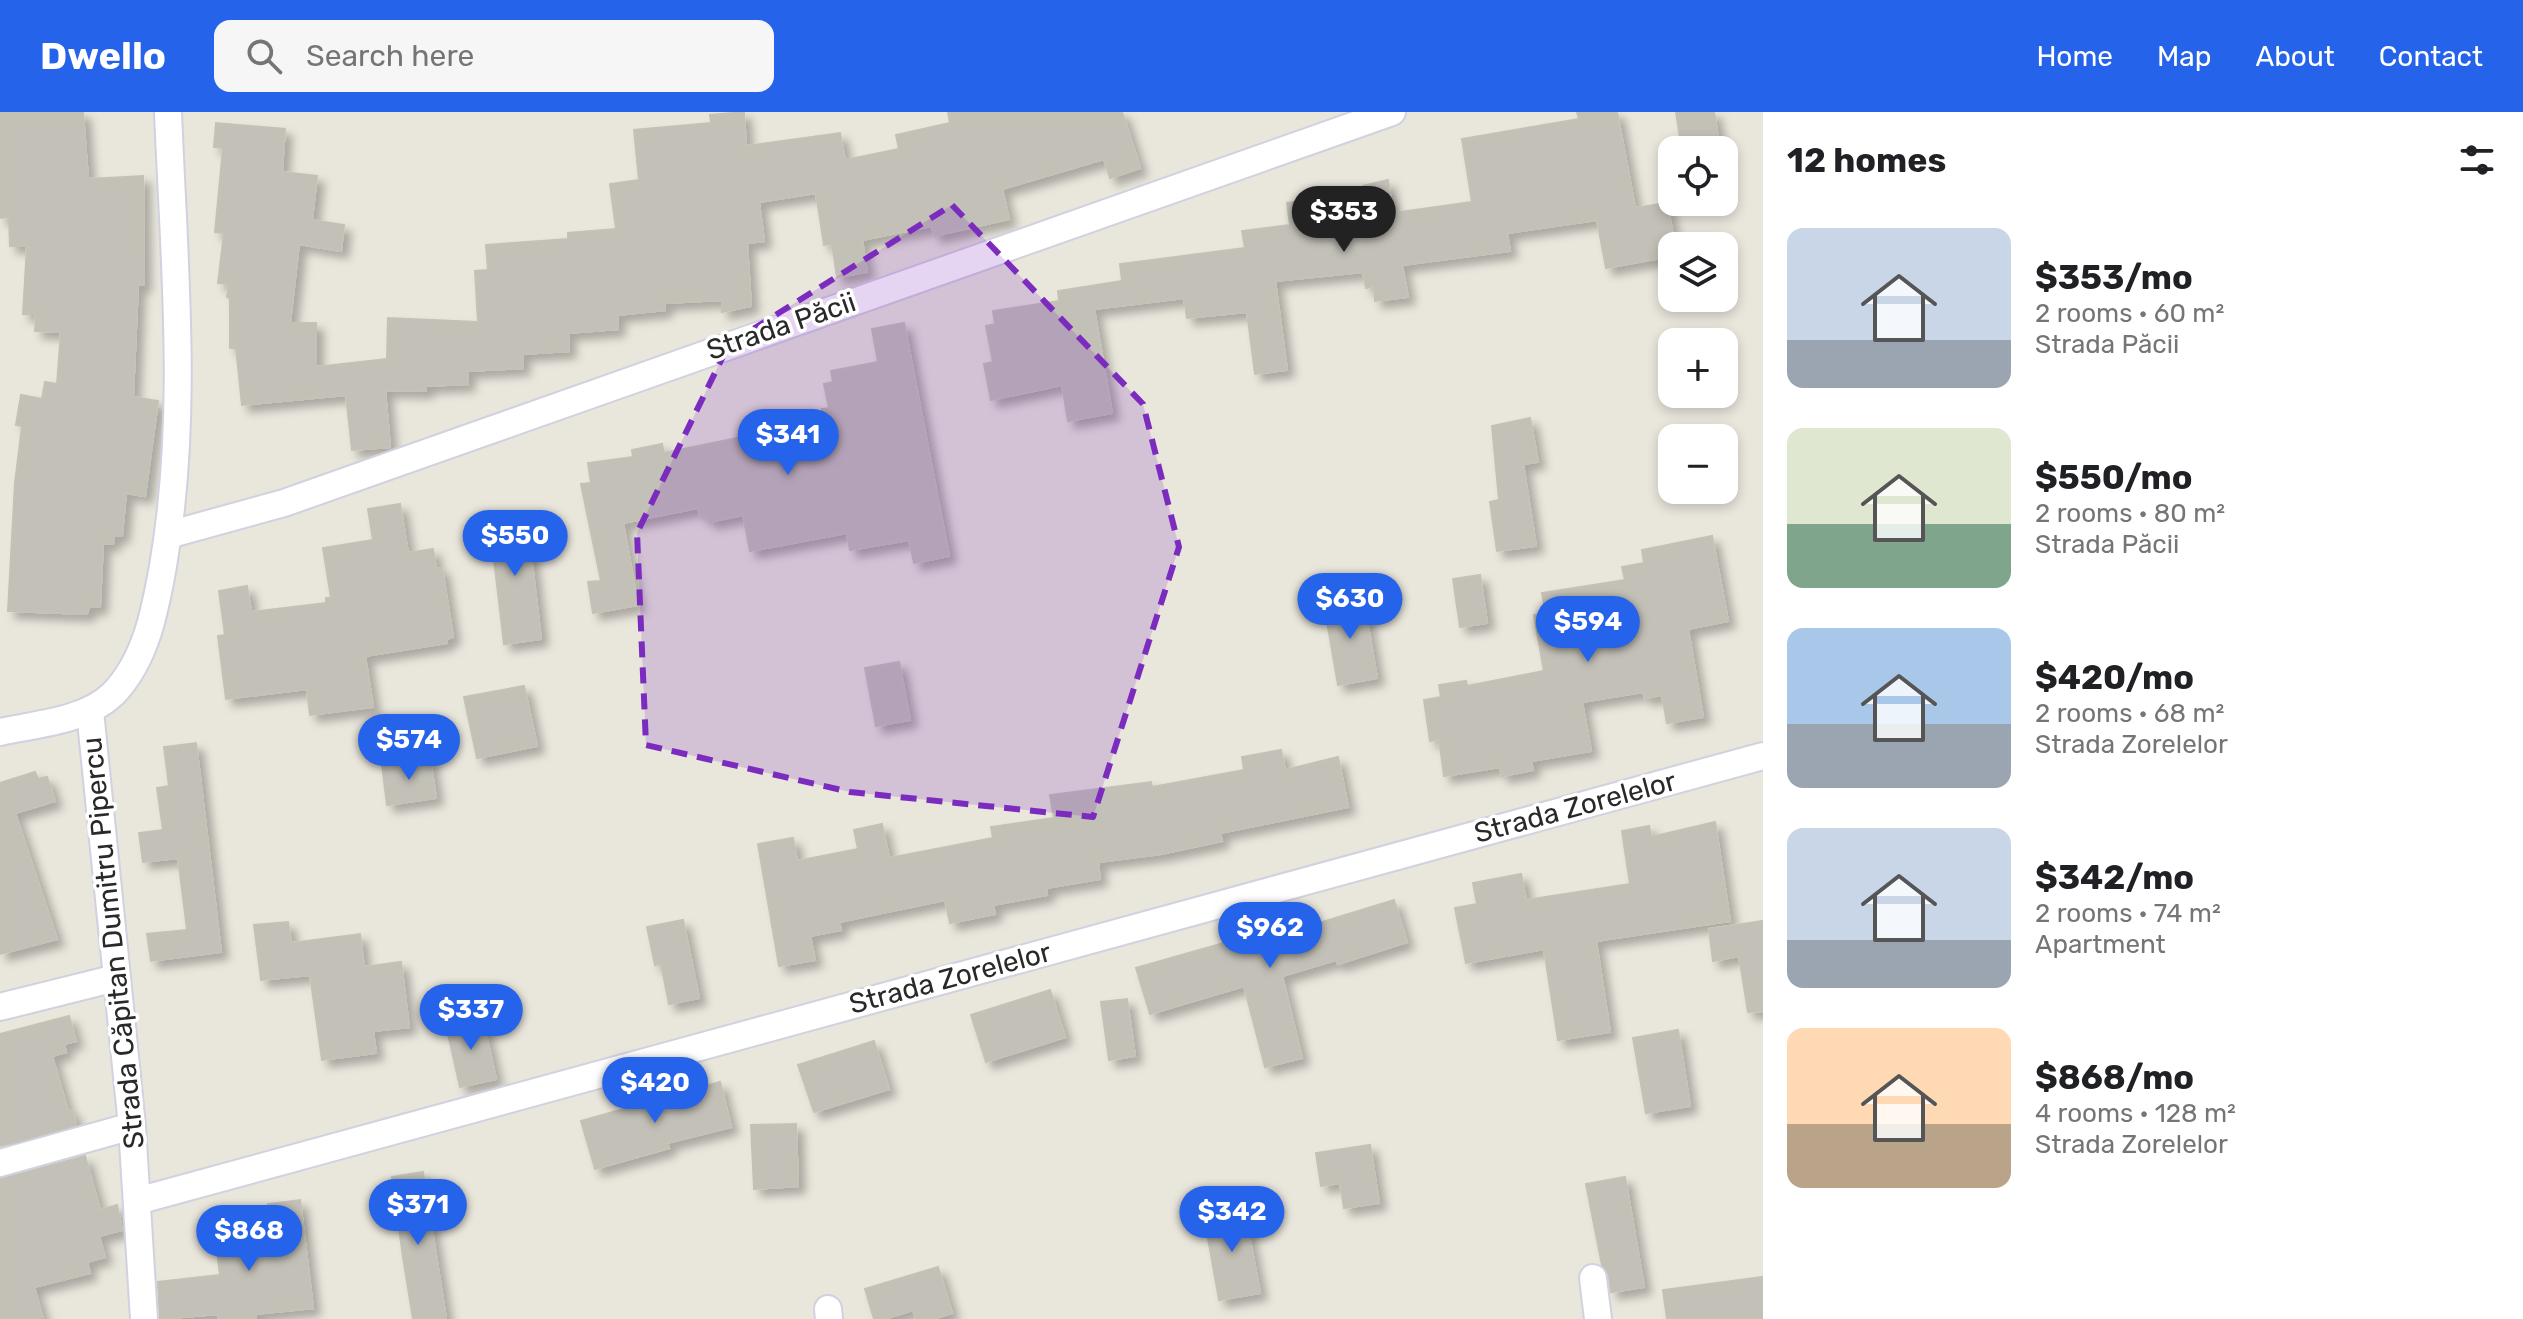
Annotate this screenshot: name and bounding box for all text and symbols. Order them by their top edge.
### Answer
search box [214,20,774,92]
text: Dwello [40,33,166,79]
icon: search [242,34,286,78]
text: Search here [306,38,474,74]
text: Home [2036,40,2113,73]
text: Map [2157,40,2211,73]
text: About [2255,40,2335,73]
text: Contact [2379,40,2483,73]
map controls [1658,136,1738,504]
button: locate [1658,136,1738,216]
icon: filters [2455,138,2499,182]
text: 12 homes [1787,140,1946,181]
pin: $353 [1297,186,1391,254]
text: $353 [1310,196,1378,227]
button: layers [1658,232,1738,312]
text: $353/mo [2035,257,2193,298]
icon: home [1851,260,1947,356]
street label: Strada Păcii [702,285,860,367]
text: 2 rooms · 60 m² [2035,298,2224,329]
button: + [1658,328,1738,408]
text: Strada Păcii [2035,329,2179,360]
pin: $341 [741,409,835,477]
text: $341 [756,419,820,450]
button: − [1658,424,1738,504]
text: $550/mo [2035,457,2193,498]
icon: home [1851,460,1947,556]
text: 2 rooms · 80 m² [2035,498,2225,529]
pin: $550 [468,510,562,578]
text: $550 [481,520,549,551]
text: Strada Păcii [2035,529,2179,560]
pin: $630 [1303,573,1397,641]
text: $630 [1315,583,1385,614]
pin: $594 [1541,596,1635,664]
text: $594 [1554,606,1622,637]
text: $420/mo [2035,657,2194,698]
icon: home [1851,660,1947,756]
text: 2 rooms · 68 m² [2035,698,2224,729]
pin: $574 [362,714,456,782]
text: $574 [376,724,442,755]
text: Strada Zorelelor [2035,729,2228,760]
street label: Strada Căpitan Dumitru Pipercu [75,735,151,1151]
street label: Strada Zorelelor [1470,764,1680,850]
text: $342/mo [2035,857,2194,898]
icon: home [1851,860,1947,956]
text: 2 rooms · 74 m² [2035,898,2221,929]
pin: $962 [1223,902,1317,970]
text: $962 [1236,912,1304,943]
text: Apartment [2035,929,2166,960]
street label: Strada Zorelelor [845,935,1055,1021]
pin: $337 [424,984,518,1052]
text: $337 [438,994,504,1025]
pin: $420 [608,1057,702,1125]
text: $868/mo [2035,1057,2194,1098]
icon: home [1851,1060,1947,1156]
text: $420 [620,1067,690,1098]
text: 4 rooms · 128 m² [2035,1098,2236,1129]
text: Strada Zorelelor [2035,1129,2228,1160]
pin: $371 [371,1179,465,1247]
pin: $342 [1185,1186,1279,1254]
text: $371 [387,1189,449,1220]
text: $342 [1197,1196,1267,1227]
pin: $868 [202,1205,296,1273]
text: $868 [214,1215,284,1246]

